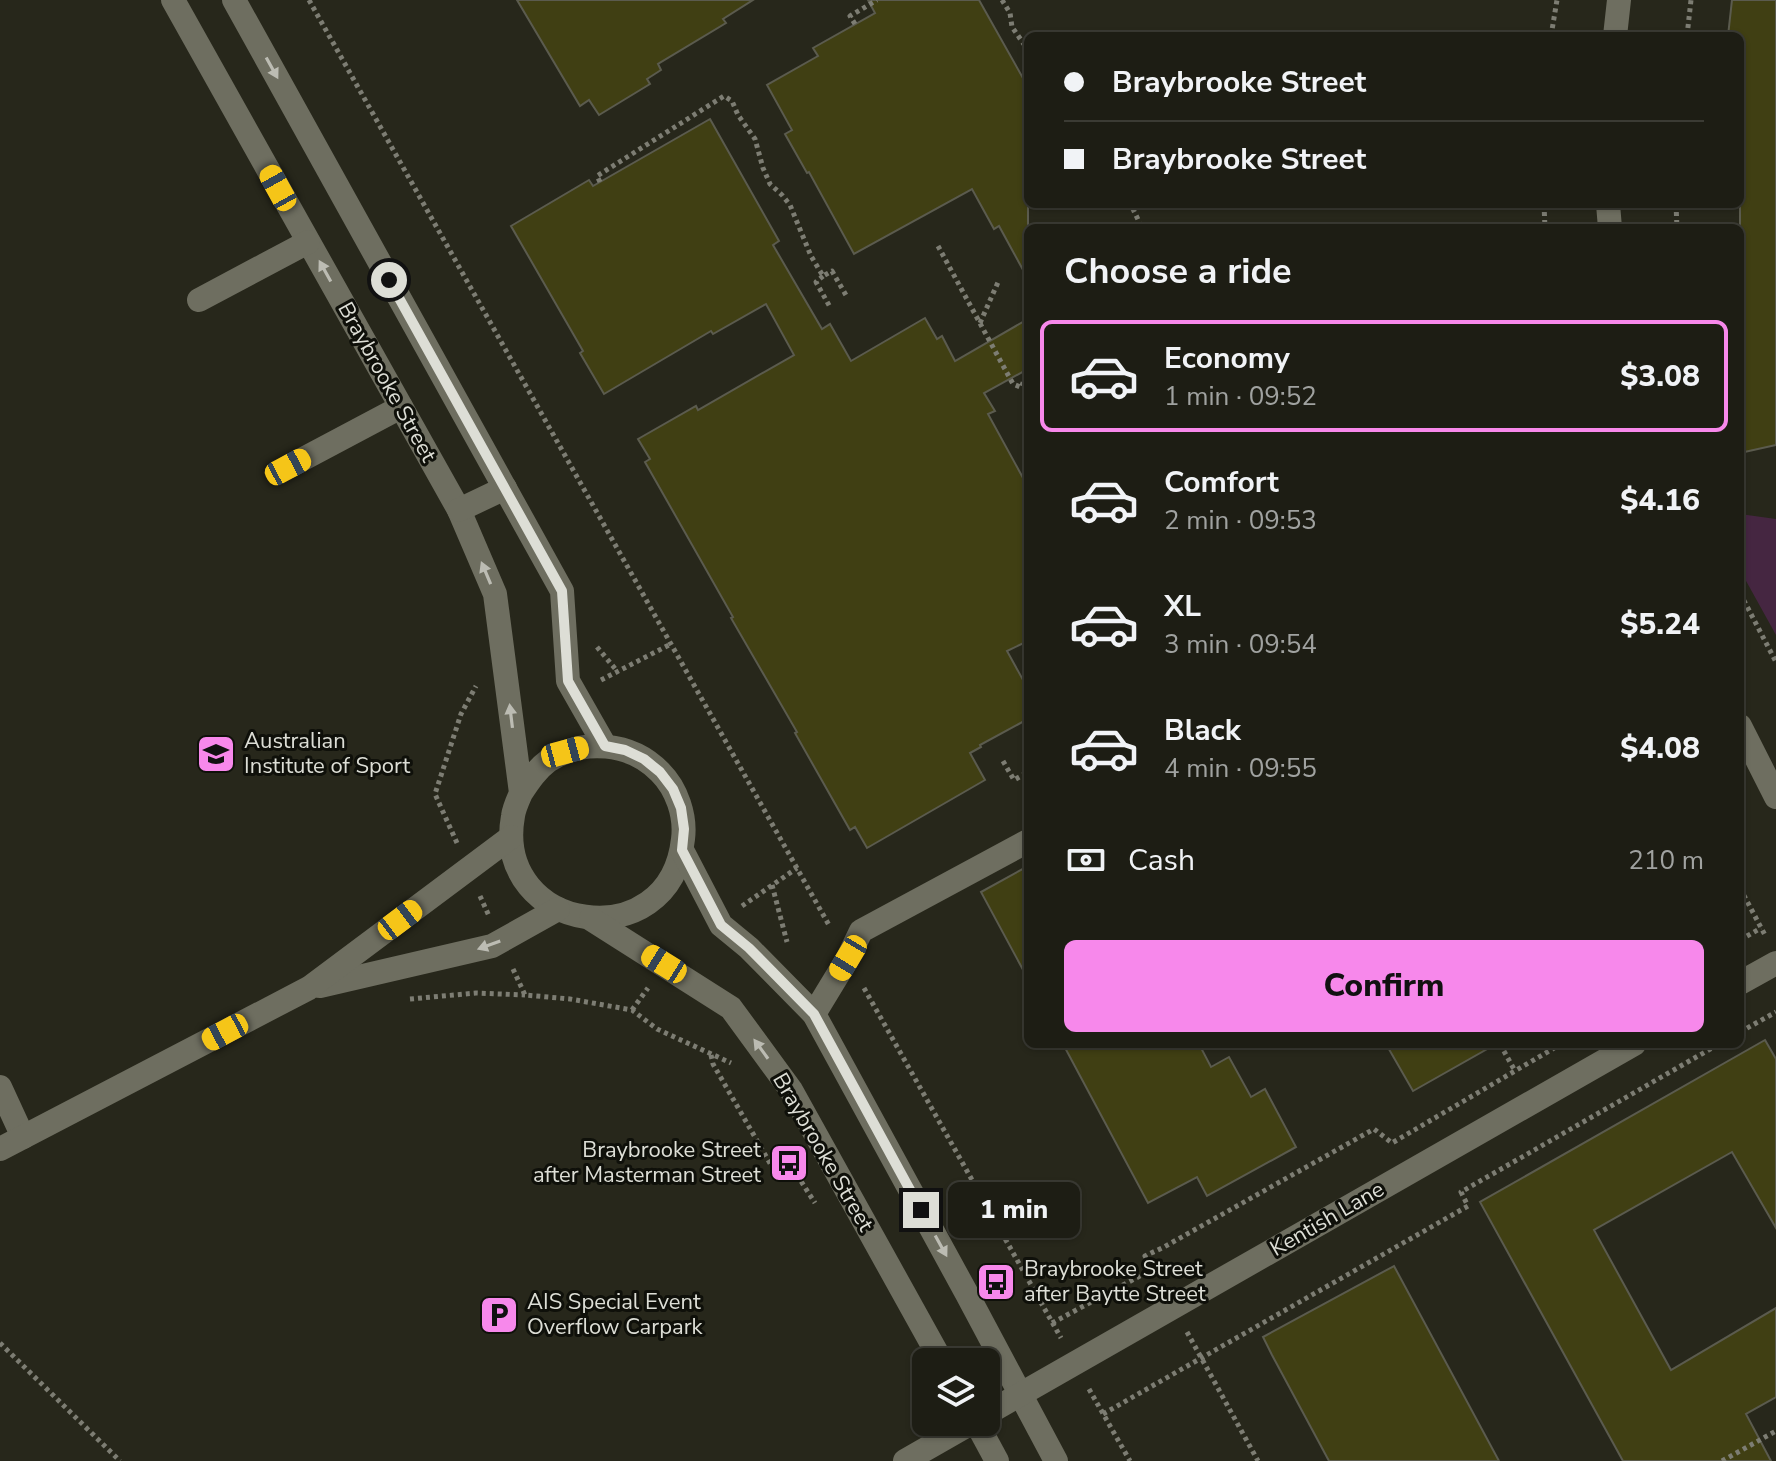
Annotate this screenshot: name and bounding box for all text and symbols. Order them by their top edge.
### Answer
one-way arrow [265,57,279,79]
text: Braybrooke Street [1112,62,1366,103]
text: Braybrooke Street [1112,139,1366,180]
car [256,161,300,215]
text: Choose a ride [1064,247,1292,296]
one-way arrow [318,260,332,282]
route start [371,262,407,298]
street label: Braybrooke Street [331,297,444,468]
text: Economy [1164,338,1290,379]
icon: car [1068,340,1140,412]
text: $3.08 [1620,356,1700,397]
text: 1 min · 09:52 [1164,379,1317,414]
car [261,445,315,489]
text: Comfort [1164,462,1279,503]
icon: car [1068,464,1140,536]
text: $4.16 [1620,480,1700,521]
text: 2 min · 09:53 [1164,503,1317,538]
one-way arrow [479,561,492,585]
text: XL [1164,586,1201,627]
icon: car [1068,588,1140,660]
text: $5.24 [1620,604,1700,645]
text: 3 min · 09:54 [1164,627,1317,662]
one-way arrow [505,703,518,728]
text: Black [1164,710,1241,751]
icon: car [1068,712,1140,784]
place label: Australian Institute of Sport [244,726,411,781]
text: $4.08 [1620,728,1700,769]
school or university icon: Australian Institute of Sport [195,733,237,775]
car [539,734,591,770]
text: 4 min · 09:55 [1164,751,1317,786]
icon: cash [1064,838,1108,882]
text: Cash [1128,840,1195,881]
text: 210 m [1628,843,1704,878]
car [374,896,426,944]
car [825,931,871,985]
one-way arrow [477,939,501,952]
button: Confirm [1064,940,1704,1032]
car [637,941,691,987]
car [198,1010,252,1054]
one-way arrow [754,1039,770,1060]
street label: Braybrooke Street [765,1067,881,1237]
place label: Braybrooke Street after Masterman Street [533,1135,761,1190]
bus stop icon: Braybrooke Street after Masterman Street [768,1142,810,1184]
street label: Kentish Lane [1264,1174,1390,1264]
callout: 1 min [949,1182,1081,1238]
route end [903,1192,939,1228]
text: 1 min [980,1192,1048,1227]
one-way arrow [935,1235,948,1258]
place label: Braybrooke Street after Baytte Street [1024,1254,1206,1309]
bus stop icon: Braybrooke Street after Baytte Street [975,1261,1017,1303]
place label: AIS Special Event Overflow Carpark [527,1287,704,1342]
parking icon: AIS Special Event Overflow Carpark [478,1294,520,1336]
map controls [912,1348,1000,1436]
button: layers [912,1348,1000,1436]

